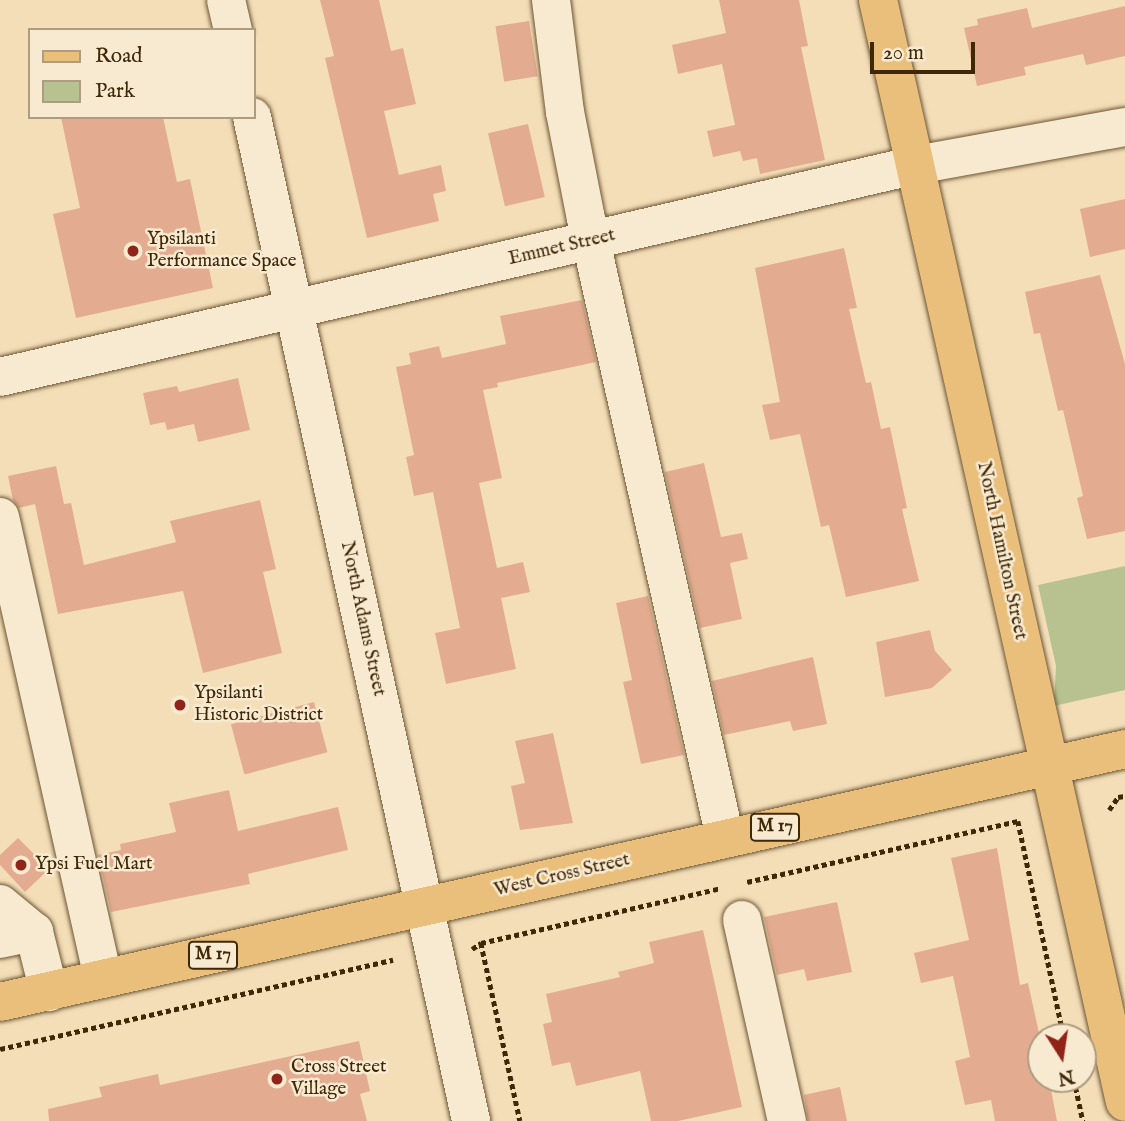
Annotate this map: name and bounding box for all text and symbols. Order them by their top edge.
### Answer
legend [28,28,256,119]
scale bar [873,28,978,72]
text: 20 m [883,40,924,67]
text: Road [95,43,142,70]
text: Park [95,78,135,105]
street label: Emmet Street [506,225,618,271]
place label: Ypsilanti Performance Space [147,229,297,273]
marker: Ypsilanti Performance Space [125,243,141,259]
street label: North Hamilton Street [971,460,1031,642]
street label: North Adams Street [334,539,390,699]
place label: Ypsilanti Historic District [194,683,323,727]
marker: Ypsilanti Historic District [172,697,188,713]
road number: M 17 [749,812,801,842]
street label: West Cross Street [492,849,632,903]
place label: Ypsi Fuel Mart [35,854,152,876]
marker: Ypsi Fuel Mart [13,857,29,873]
road number: M 17 [187,940,239,970]
north arrow [1027,1023,1097,1093]
place label: Cross Street Village [291,1057,386,1101]
text: N [1055,1063,1076,1090]
marker: Cross Street Village [269,1071,285,1087]

